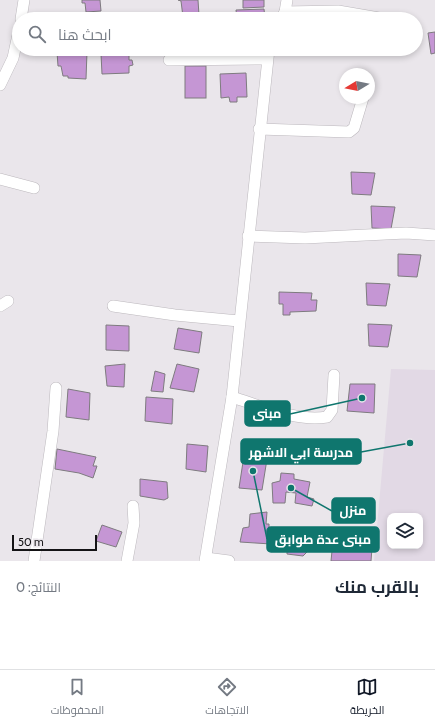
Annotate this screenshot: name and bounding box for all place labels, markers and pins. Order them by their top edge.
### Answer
callout: مبنى [245,401,290,426]
callout: مدرسة ابي الاشهر [241,439,361,464]
callout: منزل [332,498,375,523]
callout: مبنى عدة طوابق [267,527,379,552]

